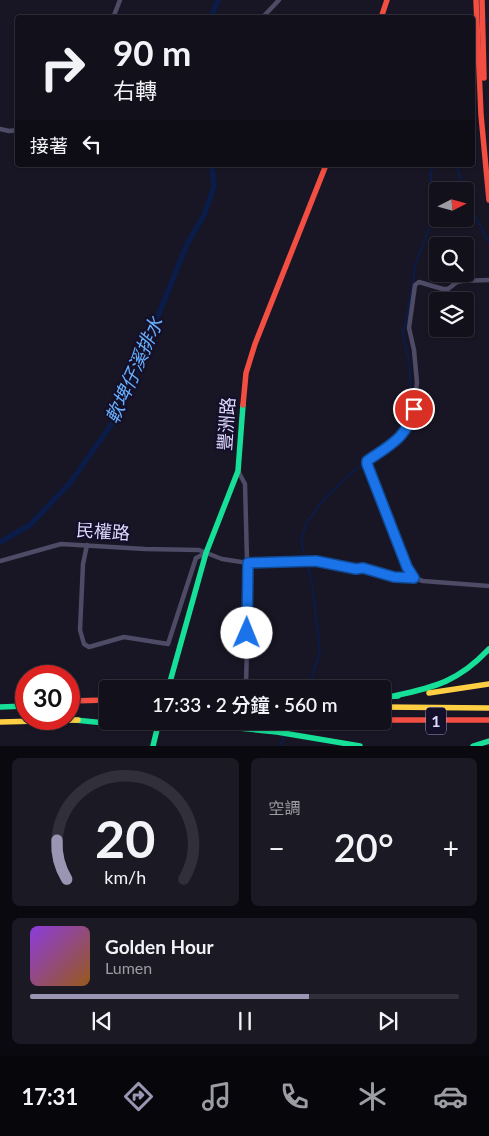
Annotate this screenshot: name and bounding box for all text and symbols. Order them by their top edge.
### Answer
text: 90 m [113,31,191,73]
icon: right [30,35,95,100]
text: 右轉 [113,77,157,104]
icon: left [78,130,106,158]
text: 接著 [30,134,68,157]
north arrow [429,182,474,228]
map controls [429,182,474,337]
button: search [429,237,474,282]
button: layers [429,292,474,337]
water label: 軟埤仔溪排水 [100,312,168,427]
pin [393,388,435,430]
icon: arrive [400,395,428,423]
street label: 豐洲路 [213,396,239,452]
street label: 民權路 [75,518,131,544]
position arrow [220,606,272,658]
speed limit sign: 30 [15,665,80,730]
text: 17:33 · 2 分鐘 · 560 m [152,693,338,716]
road number: 1 [426,708,446,734]
text: 空調 [269,798,301,817]
text: 20 [95,807,155,869]
text: 20° [334,824,394,870]
text: − [269,831,285,865]
text: + [443,831,459,865]
text: km/h [104,866,146,888]
text: Golden Hour [105,935,214,958]
text: Lumen [105,958,152,977]
icon: previous [88,1007,116,1035]
icon: pause [231,1007,259,1035]
icon: next [374,1007,402,1035]
icon: directions [121,1079,156,1114]
icon: music [199,1079,234,1114]
icon: phone [277,1079,312,1114]
icon: climate [355,1079,390,1114]
icon: car [433,1079,468,1114]
text: 17:31 [21,1083,78,1110]

